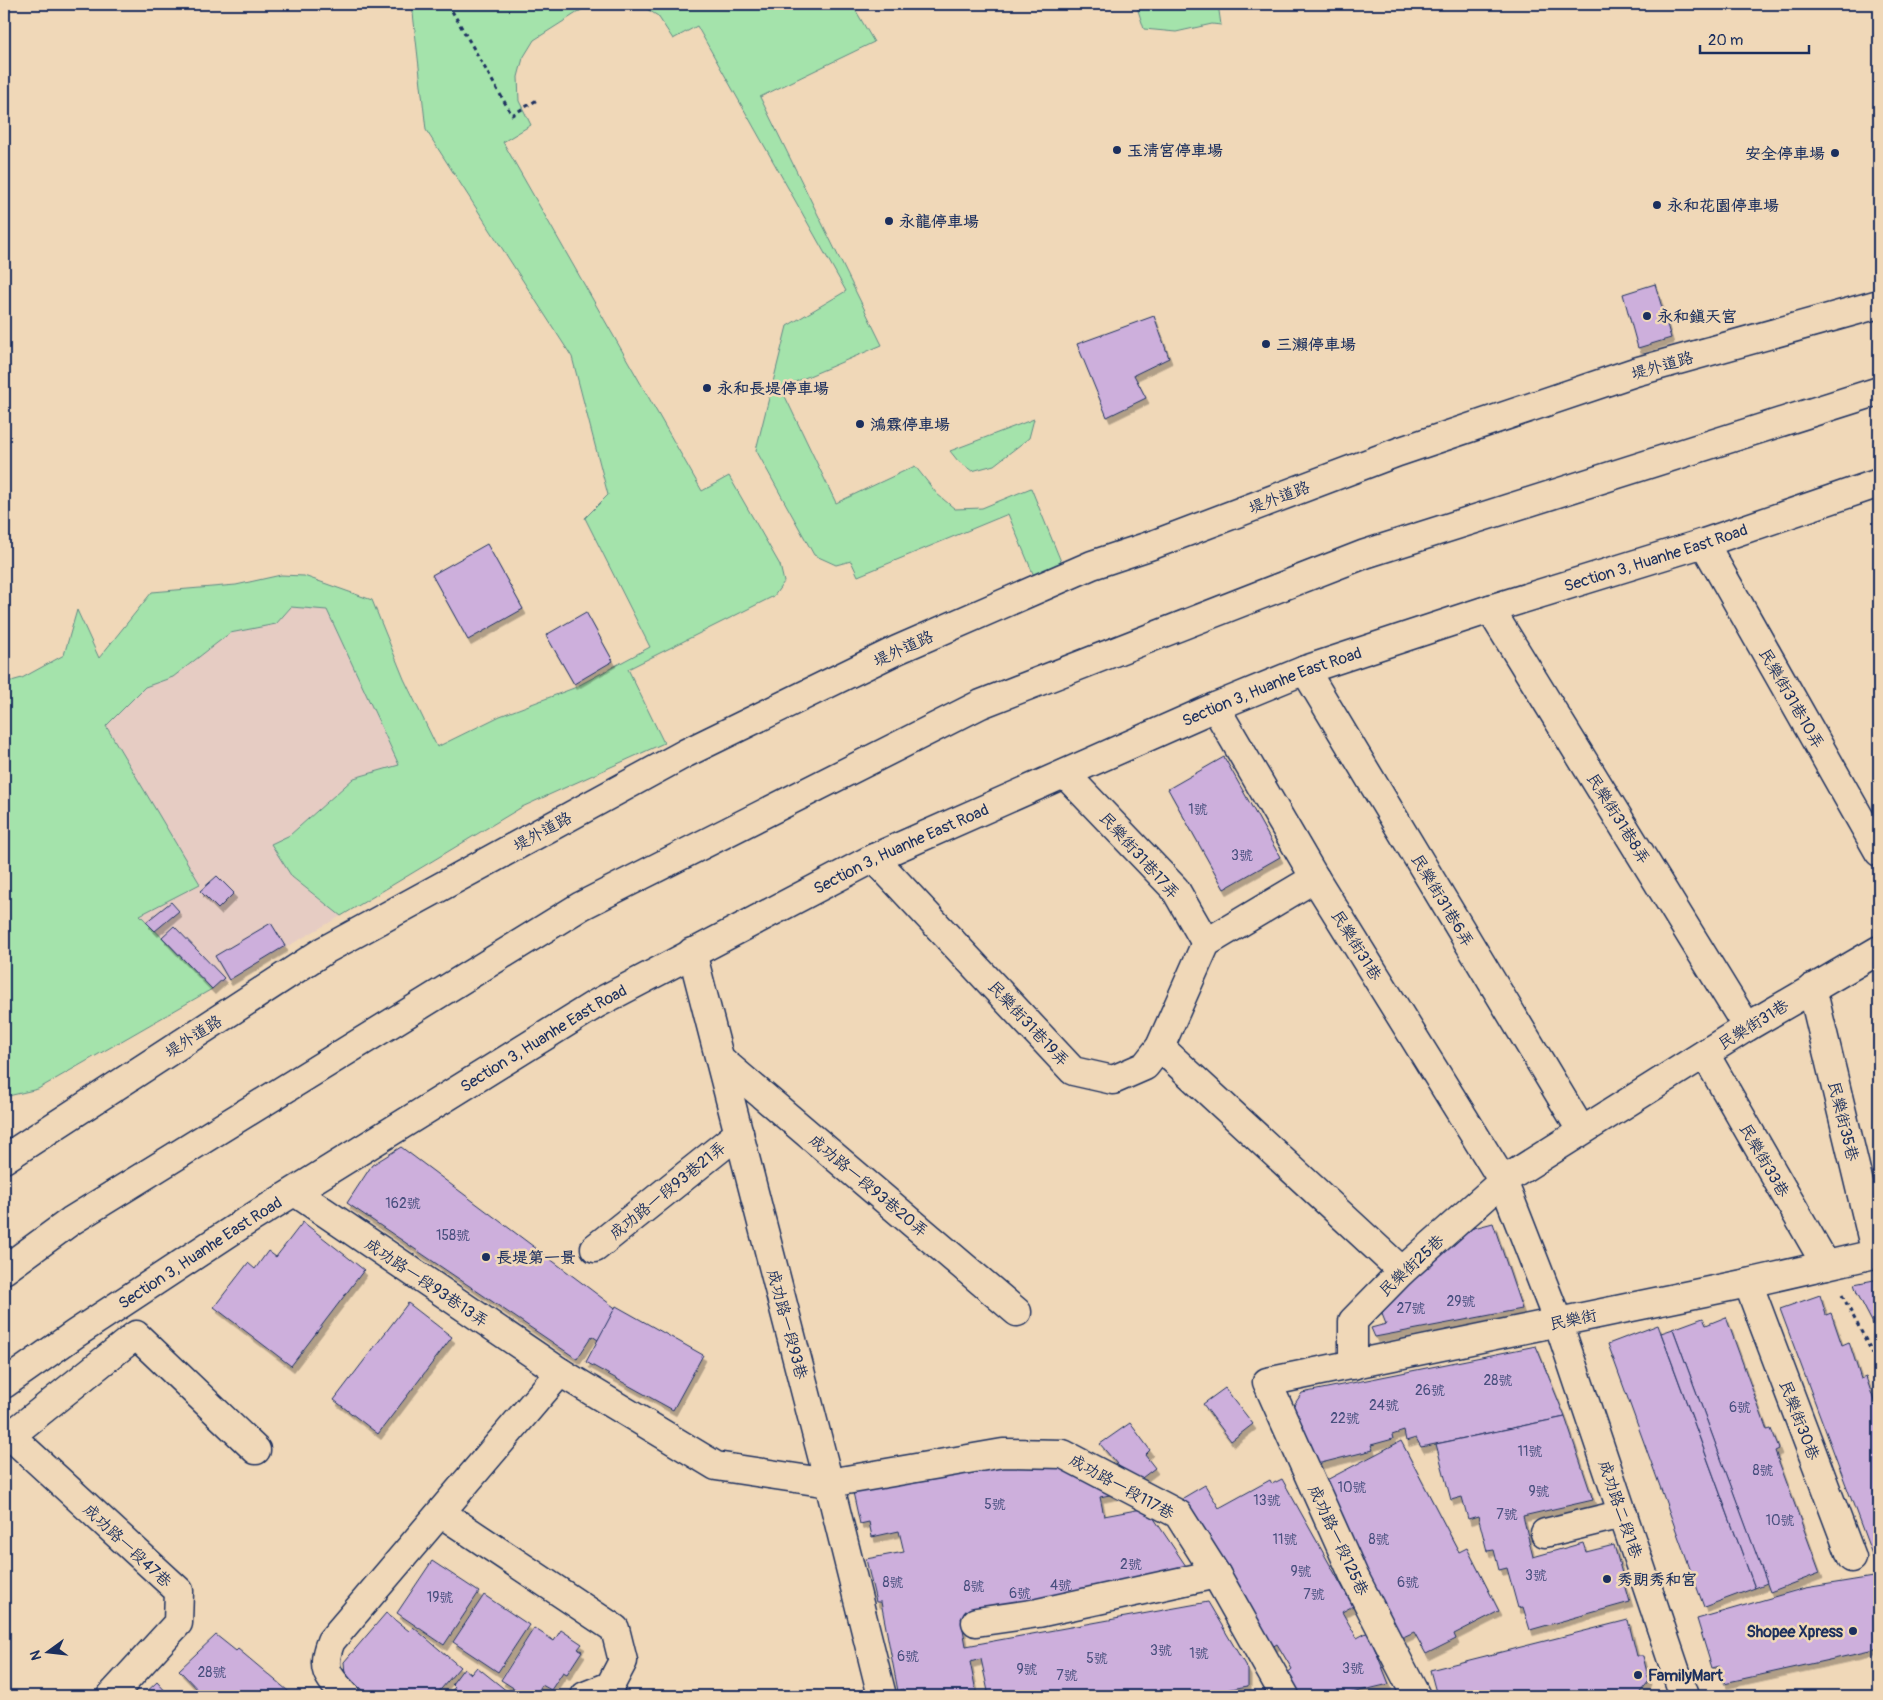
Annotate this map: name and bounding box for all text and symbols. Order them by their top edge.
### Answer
scale bar [1700,22,1809,54]
text: 20 m [1708,31,1743,50]
place label: 玉清宮停車場 [1127,141,1223,161]
marker: 玉清宮停車場 [1111,144,1123,156]
place label: 安全停車場 [1745,144,1825,164]
marker: 安全停車場 [1829,147,1841,159]
place label: 永和花園停車場 [1667,196,1779,216]
marker: 永和花園停車場 [1651,199,1663,211]
place label: 永龍停車場 [899,212,979,232]
marker: 永龍停車場 [883,215,895,227]
place label: 永和鎮天宮 [1657,307,1737,327]
marker: 永和鎮天宮 [1641,310,1653,322]
place label: 三瀨停車場 [1276,335,1356,355]
marker: 三瀨停車場 [1260,338,1272,350]
street label: 堤外道路 [1629,348,1696,384]
place label: 永和長堤停車場 [717,379,829,399]
marker: 永和長堤停車場 [701,382,713,394]
place label: 鴻霖停車場 [870,415,950,435]
marker: 鴻霖停車場 [854,418,866,430]
street label: 堤外道路 [1246,477,1313,519]
street label: Section 3, Huanhe East Road [1562,520,1750,597]
street label: 堤外道路 [870,626,937,671]
street label: Section 3, Huanhe East Road [1179,643,1364,731]
street label: 民樂街31巷10弄 [1754,645,1828,752]
street label: 民樂街31巷8弄 [1582,769,1654,868]
street label: Section 3, Huanhe East Road [810,800,992,899]
house number: 1號 [1188,801,1208,818]
street label: 堤外道路 [510,808,575,856]
street label: 民樂街31巷17弄 [1095,808,1183,903]
house number: 3號 [1231,847,1253,864]
street label: 民樂街31巷6弄 [1407,851,1478,950]
street label: 民樂街31巷 [1327,907,1386,984]
street label: 民樂街31巷19弄 [984,977,1073,1071]
street label: Section 3, Huanhe East Road [457,981,630,1097]
street label: 民樂街31巷 [1715,995,1792,1054]
street label: 堤外道路 [161,1011,226,1063]
street label: 民樂街35巷 [1823,1079,1863,1163]
street label: 民樂街33巷 [1735,1120,1793,1201]
street label: 成功路一段93巷20弄 [805,1130,932,1241]
street label: 成功路一段93巷21弄 [605,1138,730,1244]
street label: Section 3, Huanhe East Road [115,1193,286,1314]
house number: 162號 [385,1195,421,1212]
house number: 158號 [436,1227,470,1244]
street label: 民樂街25巷 [1375,1231,1448,1301]
street label: 成功路一段93巷13弄 [361,1234,492,1331]
place label: 長堤第一景 [496,1248,576,1268]
marker: 長堤第一景 [480,1251,492,1263]
street label: 成功路一段93巷 [763,1267,811,1382]
house number: 29號 [1446,1293,1476,1310]
house number: 27號 [1396,1300,1426,1317]
street label: 民樂街 [1548,1305,1599,1335]
house number: 28號 [1484,1372,1512,1389]
street label: 民樂街30巷 [1775,1378,1823,1463]
house number: 26號 [1415,1382,1445,1399]
house number: 24號 [1369,1397,1399,1414]
house number: 6號 [1729,1399,1751,1416]
house number: 22號 [1330,1410,1360,1427]
house number: 11號 [1518,1443,1542,1460]
street label: 成功路一段117巷 [1066,1450,1178,1524]
street label: 成功路二段1巷 [1594,1458,1646,1561]
house number: 8號 [1752,1462,1774,1479]
house number: 10號 [1337,1479,1367,1496]
street label: 成功路一段125巷 [1304,1482,1372,1599]
house number: 9號 [1528,1483,1550,1500]
house number: 13號 [1253,1492,1281,1509]
house number: 5號 [984,1496,1006,1513]
street label: 成功路一段47巷 [79,1500,176,1592]
house number: 7號 [1496,1506,1518,1523]
house number: 10號 [1765,1512,1795,1529]
house number: 11號 [1273,1531,1297,1548]
house number: 8號 [1368,1531,1390,1548]
house number: 2號 [1120,1556,1142,1573]
house number: 9號 [1290,1563,1312,1580]
house number: 3號 [1525,1567,1547,1584]
place label: 秀朗秀和宮 [1617,1570,1697,1590]
marker: 秀朗秀和宮 [1601,1573,1613,1585]
house number: 8號 [882,1574,904,1591]
house number: 6號 [1397,1574,1419,1591]
house number: 4號 [1050,1577,1072,1594]
house number: 8號 [963,1578,985,1595]
house number: 6號 [1009,1585,1031,1602]
house number: 7號 [1303,1586,1325,1603]
house number: 19號 [427,1589,453,1606]
place label: Shopee Xpress [1746,1622,1844,1642]
marker: Shopee Xpress [1847,1625,1859,1637]
north arrow [22,1628,72,1678]
house number: 3號 [1150,1642,1172,1659]
house number: 1號 [1189,1645,1209,1662]
text: N [26,1648,45,1662]
house number: 6號 [897,1648,919,1665]
house number: 5號 [1086,1650,1108,1667]
house number: 3號 [1342,1660,1364,1677]
house number: 9號 [1016,1661,1038,1678]
house number: 28號 [198,1664,226,1681]
place label: FamilyMart [1648,1666,1723,1686]
house number: 7號 [1056,1667,1078,1684]
marker: FamilyMart [1632,1669,1644,1681]

